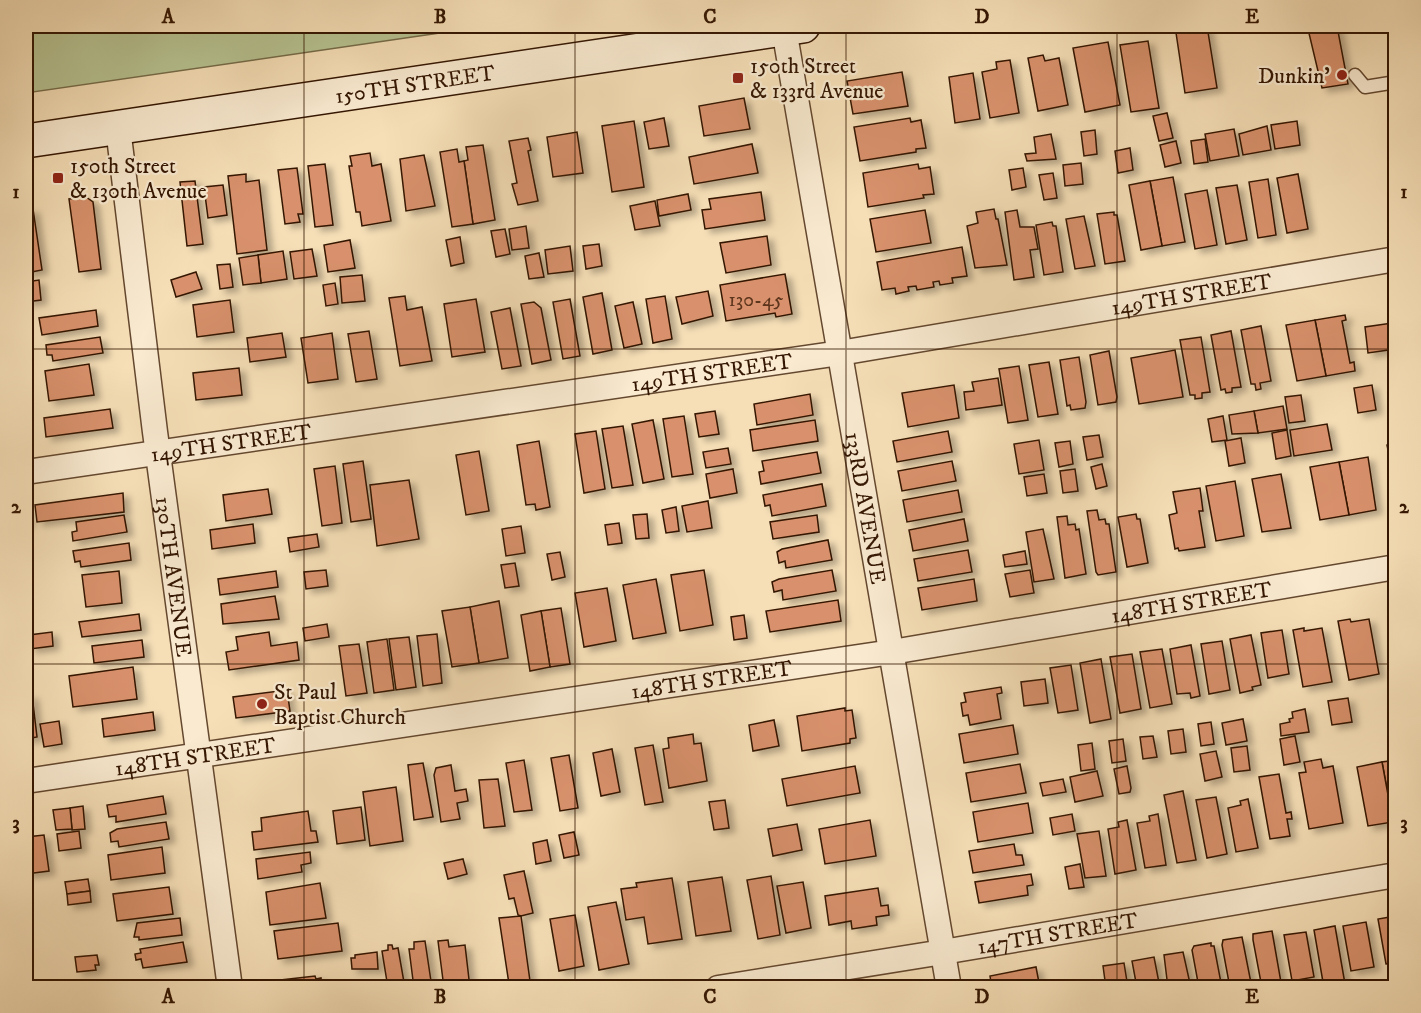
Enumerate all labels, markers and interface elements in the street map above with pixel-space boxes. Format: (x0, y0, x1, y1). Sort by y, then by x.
text: A (161, 5, 176, 30)
text: B (434, 5, 446, 30)
text: C (703, 5, 717, 30)
text: D (975, 5, 990, 30)
text: E (1245, 5, 1259, 30)
place label: 150th Street & 133rd Avenue (750, 53, 883, 105)
street label: 150TH STREET (333, 60, 497, 110)
place label: Dunkin' (1258, 63, 1330, 90)
marker: Dunkin' (1335, 68, 1349, 82)
marker: 150th Street & 133rd Avenue (731, 71, 745, 85)
place label: 150th Street & 130th Avenue (70, 153, 207, 205)
marker: 150th Street & 130th Avenue (51, 171, 65, 185)
text: 1 (12, 180, 20, 205)
text: 1 (1400, 180, 1408, 205)
street label: 149TH STREET (1109, 268, 1274, 322)
house number: 130-45 (728, 288, 784, 313)
street label: 149TH STREET (630, 348, 795, 398)
street label: 149TH STREET (149, 418, 314, 469)
street label: 133RD AVENUE (839, 430, 891, 586)
text: 2 (11, 495, 22, 520)
street label: 130TH AVENUE (149, 495, 197, 659)
text: 2 (1399, 495, 1410, 520)
street label: 148TH STREET (1109, 576, 1274, 630)
street label: 148TH STREET (629, 655, 794, 706)
place label: St Paul Baptist Church (274, 679, 406, 731)
marker: St Paul Baptist Church (255, 697, 269, 711)
street label: 148TH STREET (113, 732, 278, 783)
text: 3 (12, 811, 20, 836)
text: 3 (1400, 811, 1408, 836)
street label: 147TH STREET (976, 907, 1140, 961)
text: A (161, 985, 176, 1010)
text: B (434, 985, 446, 1010)
text: C (703, 985, 717, 1010)
text: D (975, 985, 990, 1010)
text: E (1245, 985, 1259, 1010)

